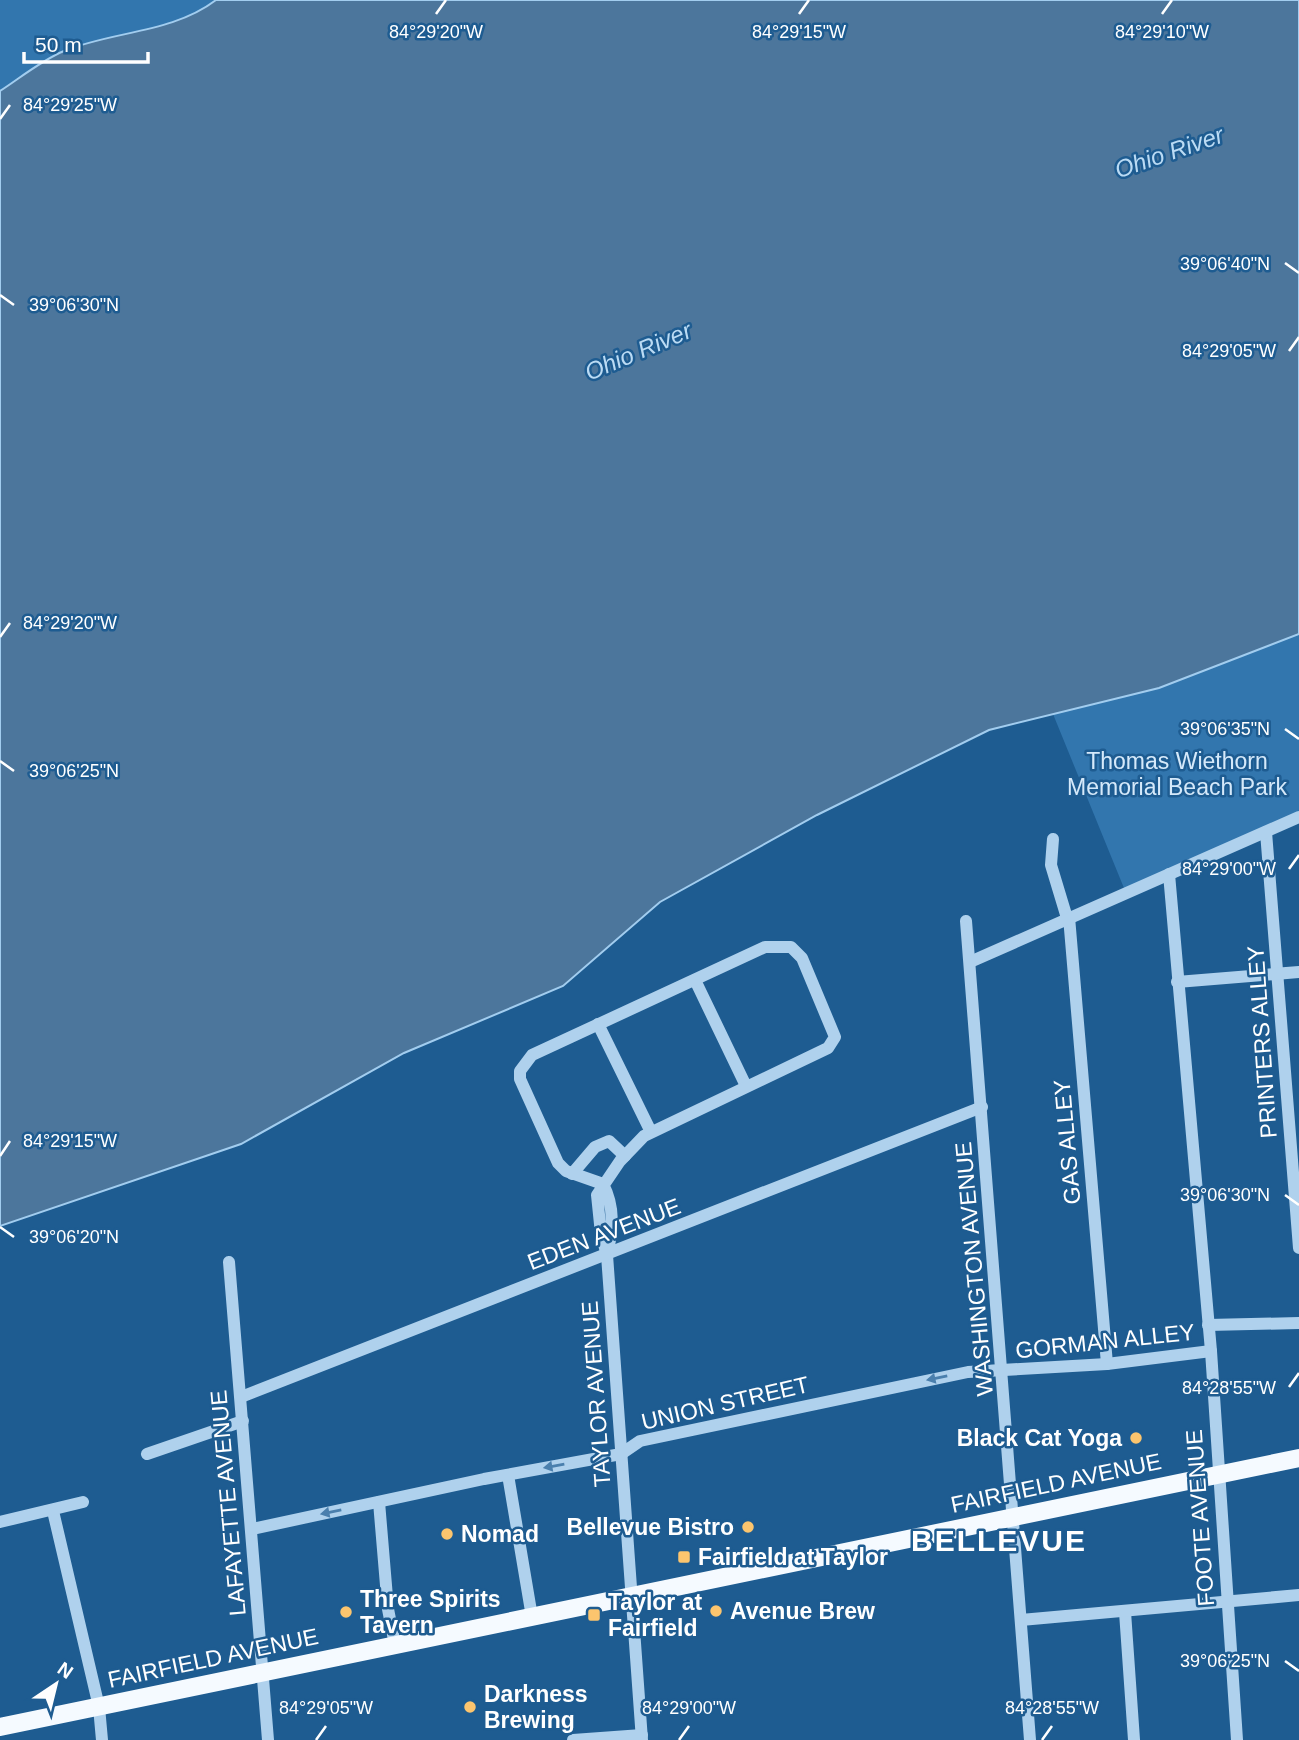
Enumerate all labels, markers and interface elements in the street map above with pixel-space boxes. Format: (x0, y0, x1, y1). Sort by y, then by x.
scale bar (24, 21, 149, 65)
text: 84°29'20"W (389, 22, 483, 42)
text: 84°29'15"W (752, 22, 846, 42)
text: 84°29'10"W (1115, 22, 1209, 42)
text: 50 m (35, 33, 82, 56)
text: 84°29'25"W (23, 95, 117, 115)
water label: Ohio River (1111, 120, 1228, 183)
text: 39°06'40"N (1180, 254, 1270, 274)
text: 39°06'30"N (29, 295, 119, 315)
water label: Ohio River (581, 316, 696, 386)
text: 84°29'05"W (1182, 341, 1276, 361)
text: 84°29'20"W (23, 613, 117, 633)
text: 39°06'35"N (1180, 719, 1270, 739)
park label: Thomas Wiethorn Memorial Beach Park (1067, 748, 1287, 800)
text: 39°06'25"N (29, 761, 119, 781)
text: 84°29'00"W (1182, 859, 1276, 879)
street label: PRINTERS ALLEY (1242, 945, 1282, 1139)
street label: GAS ALLEY (1049, 1078, 1085, 1206)
text: 84°29'15"W (23, 1131, 117, 1151)
street label: WASHINGTON AVENUE (950, 1141, 998, 1397)
text: 39°06'30"N (1180, 1185, 1270, 1205)
street label: EDEN AVENUE (524, 1193, 684, 1275)
text: 39°06'20"N (29, 1227, 119, 1247)
street label: TAYLOR AVENUE (577, 1300, 615, 1488)
street label: GORMAN ALLEY (1014, 1319, 1196, 1363)
street label: UNION STREET (639, 1371, 811, 1435)
one-way arrow (926, 1373, 948, 1384)
text: 84°28'55"W (1182, 1378, 1276, 1398)
street label: LAFAYETTE AVENUE (205, 1389, 251, 1617)
place label: Black Cat Yoga (957, 1425, 1122, 1451)
street label: FOOTE AVENUE (1181, 1429, 1219, 1607)
marker: Black Cat Yoga (1128, 1430, 1144, 1446)
street label: FAIRFIELD AVENUE (948, 1448, 1164, 1518)
one-way arrow (543, 1461, 565, 1472)
one-way arrow (320, 1507, 342, 1518)
place label: Bellevue Bistro (567, 1514, 734, 1540)
marker: Bellevue Bistro (740, 1519, 756, 1535)
place label: Nomad (461, 1521, 539, 1547)
district label: BELLEVUE (911, 1524, 1087, 1557)
marker: Nomad (439, 1526, 455, 1542)
place label: Fairfield at Taylor (698, 1544, 888, 1570)
marker: Fairfield at Taylor (676, 1549, 692, 1565)
place label: Three Spirits Tavern (360, 1586, 501, 1638)
place label: Taylor at Fairfield (608, 1589, 702, 1641)
place label: Avenue Brew (730, 1598, 875, 1624)
marker: Avenue Brew (708, 1603, 724, 1619)
marker: Three Spirits Tavern (338, 1604, 354, 1620)
marker: Taylor at Fairfield (586, 1607, 602, 1623)
street label: FAIRFIELD AVENUE (105, 1623, 321, 1693)
north arrow (21, 1649, 91, 1719)
text: 39°06'25"N (1180, 1651, 1270, 1671)
text: N (54, 1658, 77, 1683)
place label: Darkness Brewing (484, 1681, 588, 1733)
text: 84°29'05"W (279, 1698, 373, 1718)
text: 84°29'00"W (642, 1698, 736, 1718)
text: 84°28'55"W (1005, 1698, 1099, 1718)
marker: Darkness Brewing (462, 1699, 478, 1715)

